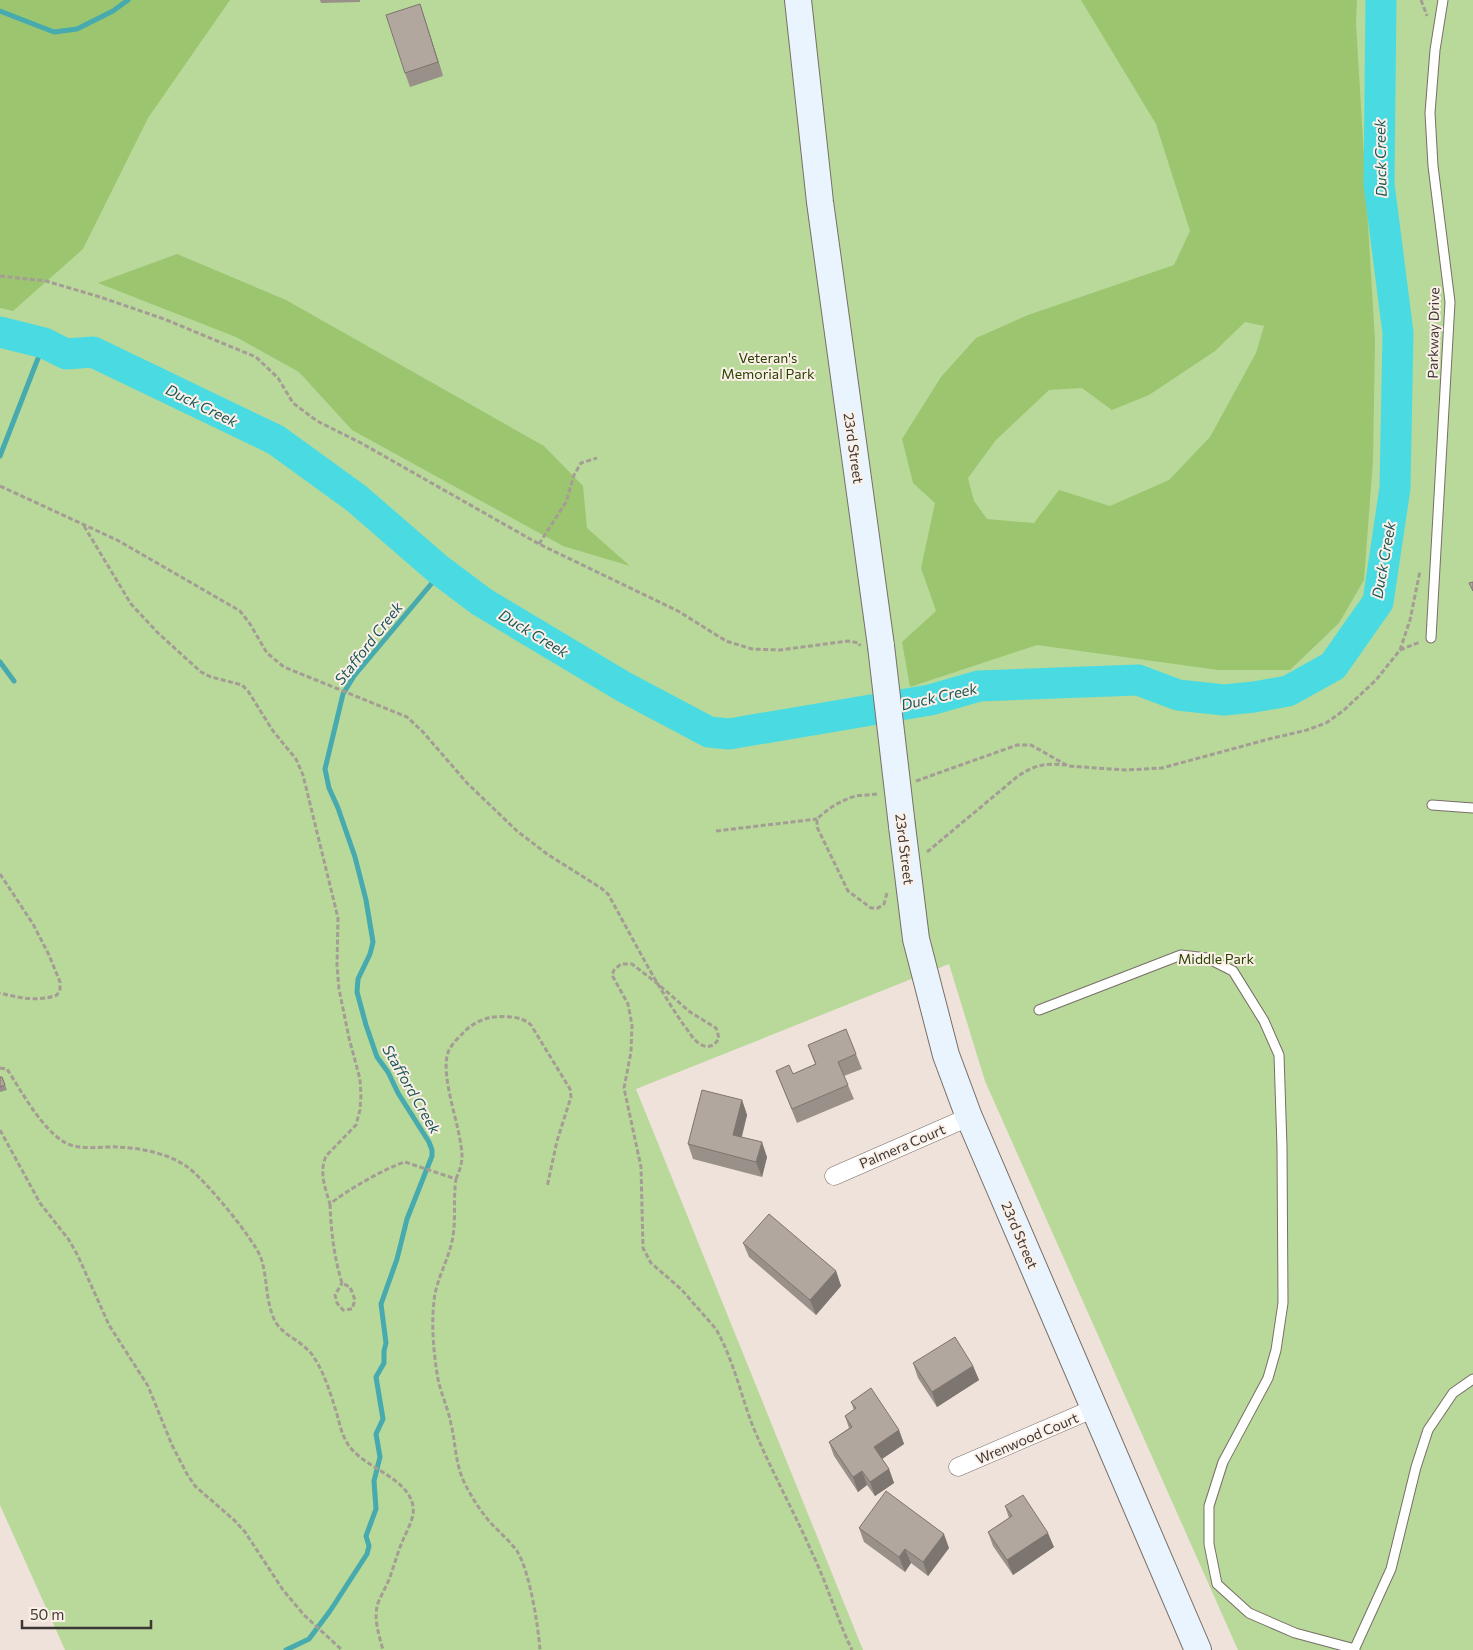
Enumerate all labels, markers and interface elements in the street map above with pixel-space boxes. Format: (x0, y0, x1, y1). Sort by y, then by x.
water label: Duck Creek (1370, 118, 1390, 197)
street label: Parkway Drive (1424, 287, 1442, 379)
park label: Veteran's Memorial Park (721, 349, 815, 382)
water label: Duck Creek (163, 380, 242, 431)
street label: 23rd Street (841, 411, 867, 485)
water label: Duck Creek (1367, 519, 1399, 600)
water label: Stafford Creek (330, 597, 406, 688)
water label: Duck Creek (496, 605, 573, 661)
water label: Duck Creek (899, 678, 980, 714)
street label: 23rd Street (892, 813, 918, 886)
park label: Middle Park (1178, 950, 1254, 967)
water label: Stafford Creek (379, 1041, 445, 1138)
street label: Palmera Court (856, 1120, 948, 1172)
street label: 23rd Street (998, 1199, 1042, 1271)
street label: Wrenwood Court (973, 1409, 1081, 1467)
scale bar (22, 1598, 151, 1630)
text: 50 m (30, 1605, 64, 1623)

